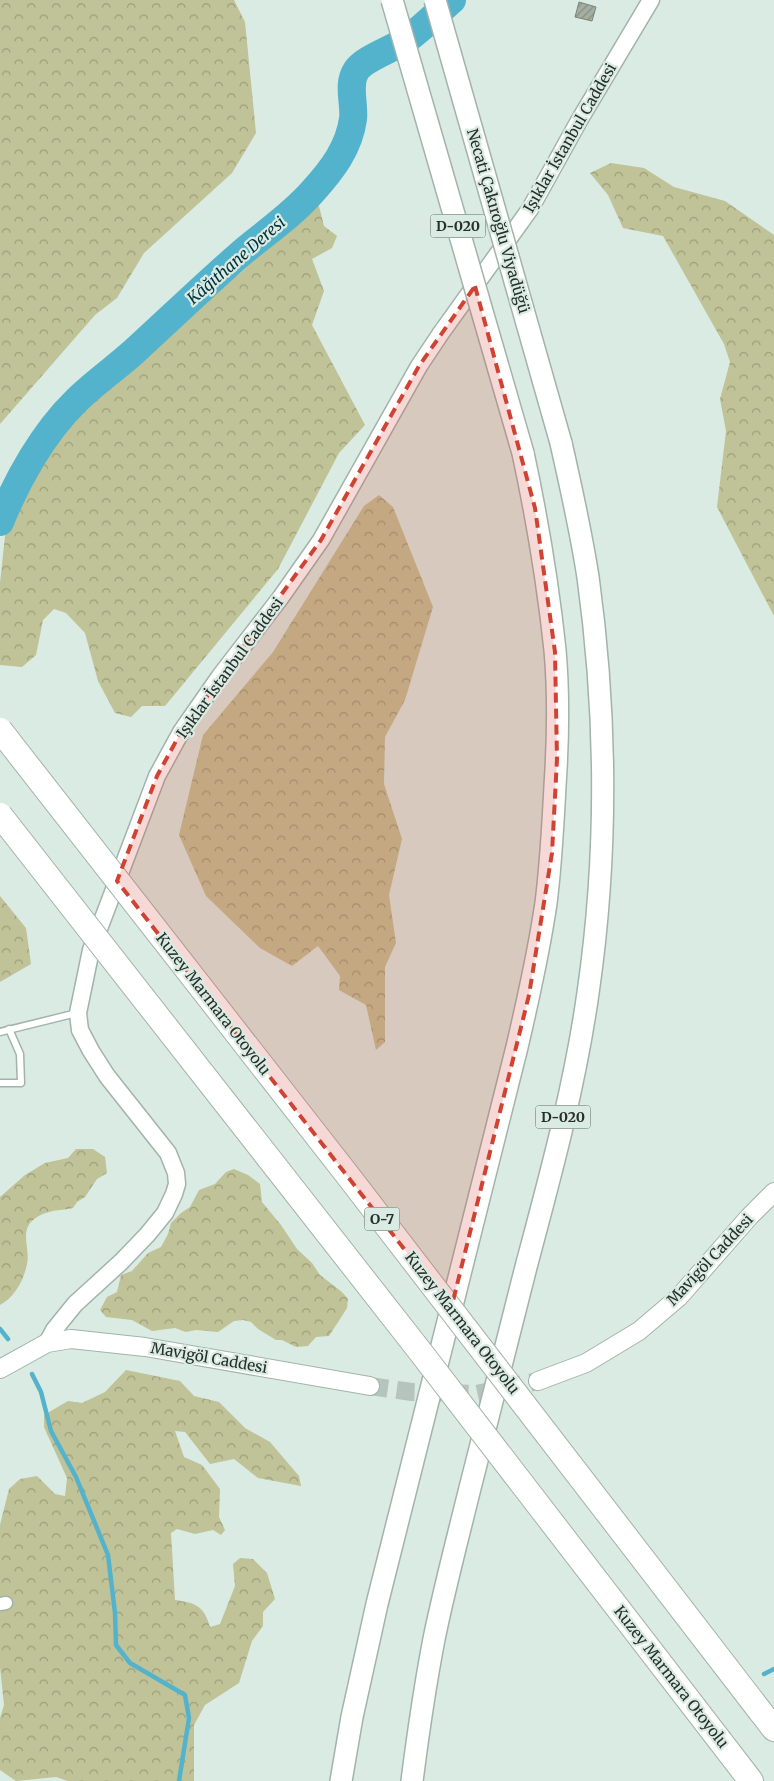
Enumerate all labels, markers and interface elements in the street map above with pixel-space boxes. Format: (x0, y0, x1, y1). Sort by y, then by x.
street label: Işıklar İstanbul Caddesi (519, 60, 620, 216)
street label: Necati Çakıroğlu Viyadüğü (463, 126, 534, 315)
water label: Kâğıthane Deresi (182, 212, 289, 309)
road number: D-020 (430, 215, 486, 238)
street label: Işıklar İstanbul Caddesi (172, 594, 287, 742)
street label: Kuzey Marmara Otoyolu (152, 929, 275, 1079)
road number: D-020 (536, 1106, 590, 1128)
road number: O-7 (364, 1208, 400, 1230)
street label: Mavigöl Caddesi (662, 1210, 757, 1309)
street label: Kuzey Marmara Otoyolu (401, 1248, 524, 1398)
street label: Mavigöl Caddesi (149, 1338, 269, 1377)
street label: Kuzey Marmara Otoyolu (610, 1602, 733, 1752)

